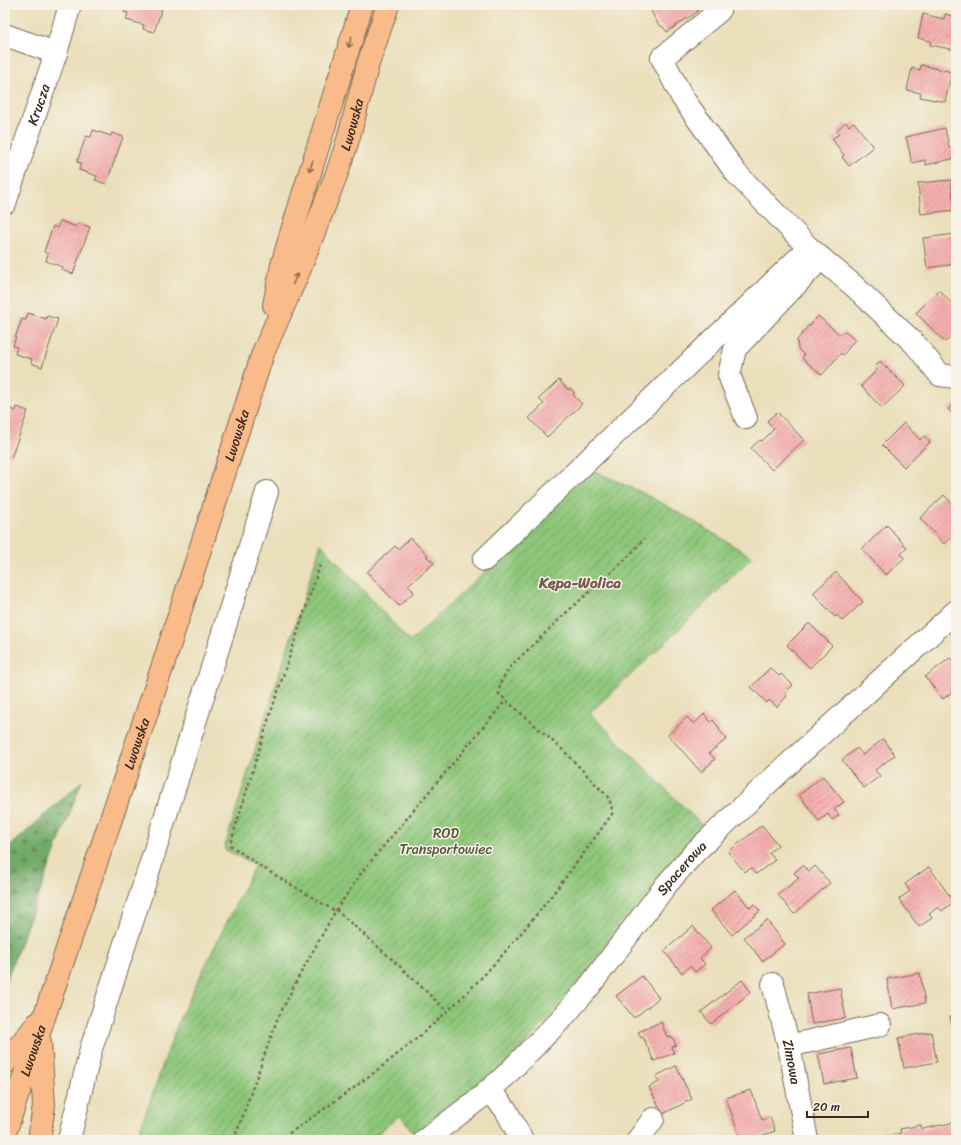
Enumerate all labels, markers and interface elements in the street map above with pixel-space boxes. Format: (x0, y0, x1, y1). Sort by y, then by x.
one-way arrow (346, 36, 353, 49)
street label: Krucza (20, 79, 57, 129)
street label: Lwowska (333, 95, 371, 154)
one-way arrow (307, 160, 314, 173)
one-way arrow (292, 273, 300, 285)
street label: Lwowska (217, 405, 257, 465)
district label: Kępa-Wolica (538, 570, 621, 596)
street label: Lwowska (116, 713, 157, 773)
park label: ROD Transportowiec (399, 821, 493, 862)
street label: Spacerowa (650, 834, 713, 901)
street label: Lwowska (12, 1020, 53, 1080)
street label: Zimowa (775, 1036, 809, 1087)
scale bar (807, 1093, 868, 1119)
text: 20 m (813, 1096, 840, 1118)

